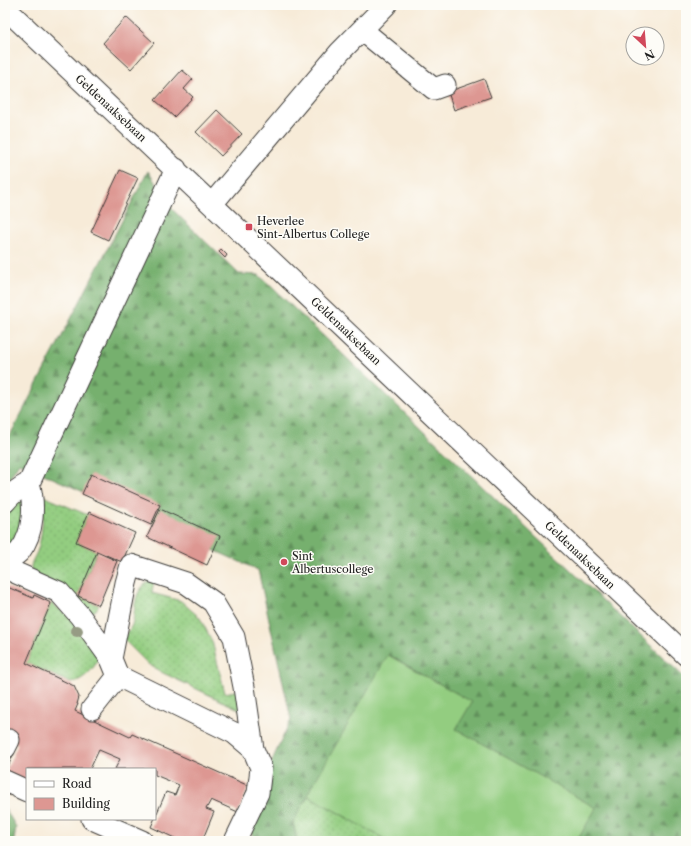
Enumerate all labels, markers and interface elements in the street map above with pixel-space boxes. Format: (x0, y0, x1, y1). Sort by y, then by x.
north arrow (625, 26, 665, 66)
text: N (642, 47, 657, 64)
street label: Geldenaaksebaan (73, 71, 150, 145)
place label: Heverlee Sint-Albertus College (257, 214, 370, 241)
marker: Heverlee Sint-Albertus College (244, 222, 254, 232)
street label: Geldenaaksebaan (308, 294, 384, 368)
street label: Geldenaaksebaan (542, 518, 618, 592)
place label: Sint Albertuscollege (291, 549, 373, 576)
marker: Sint Albertuscollege (279, 557, 289, 567)
legend (26, 768, 156, 820)
text: Road (62, 776, 92, 791)
text: Building (62, 796, 110, 811)

